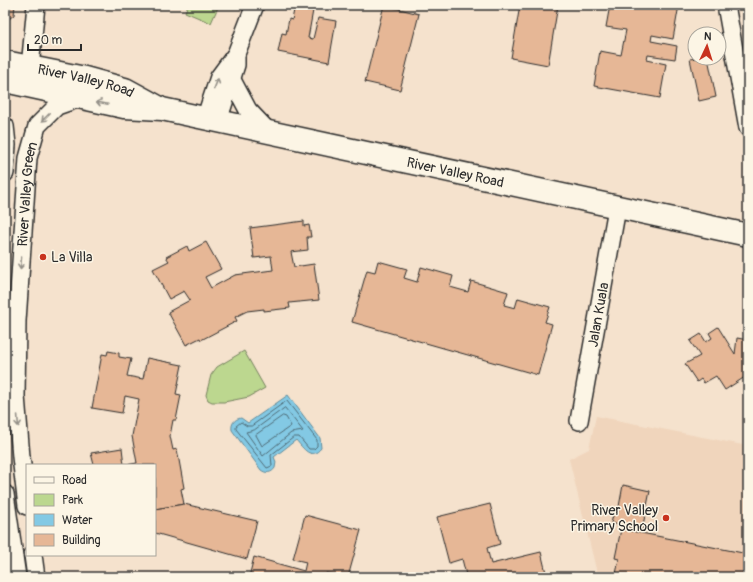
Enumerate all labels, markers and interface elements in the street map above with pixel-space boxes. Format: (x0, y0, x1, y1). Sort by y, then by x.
scale bar (28, 26, 81, 52)
north arrow (687, 26, 727, 66)
text: N (703, 30, 712, 43)
text: 20 m (34, 33, 63, 48)
street label: River Valley Road (36, 60, 137, 101)
one-way arrow (212, 79, 220, 91)
one-way arrow (96, 98, 109, 106)
one-way arrow (41, 112, 51, 121)
street label: River Valley Green (14, 140, 41, 247)
street label: River Valley Road (405, 153, 506, 191)
place label: La Villa (51, 249, 93, 266)
marker: La Villa (38, 252, 48, 262)
one-way arrow (18, 256, 25, 269)
street label: Jalan Kuala (584, 281, 612, 348)
one-way arrow (14, 414, 21, 427)
legend (26, 464, 156, 556)
text: Road (62, 473, 87, 488)
text: Park (62, 493, 83, 508)
place label: River Valley Primary School (570, 502, 658, 535)
text: Water (62, 513, 93, 528)
marker: River Valley Primary School (661, 513, 671, 523)
text: Building (62, 533, 101, 548)

